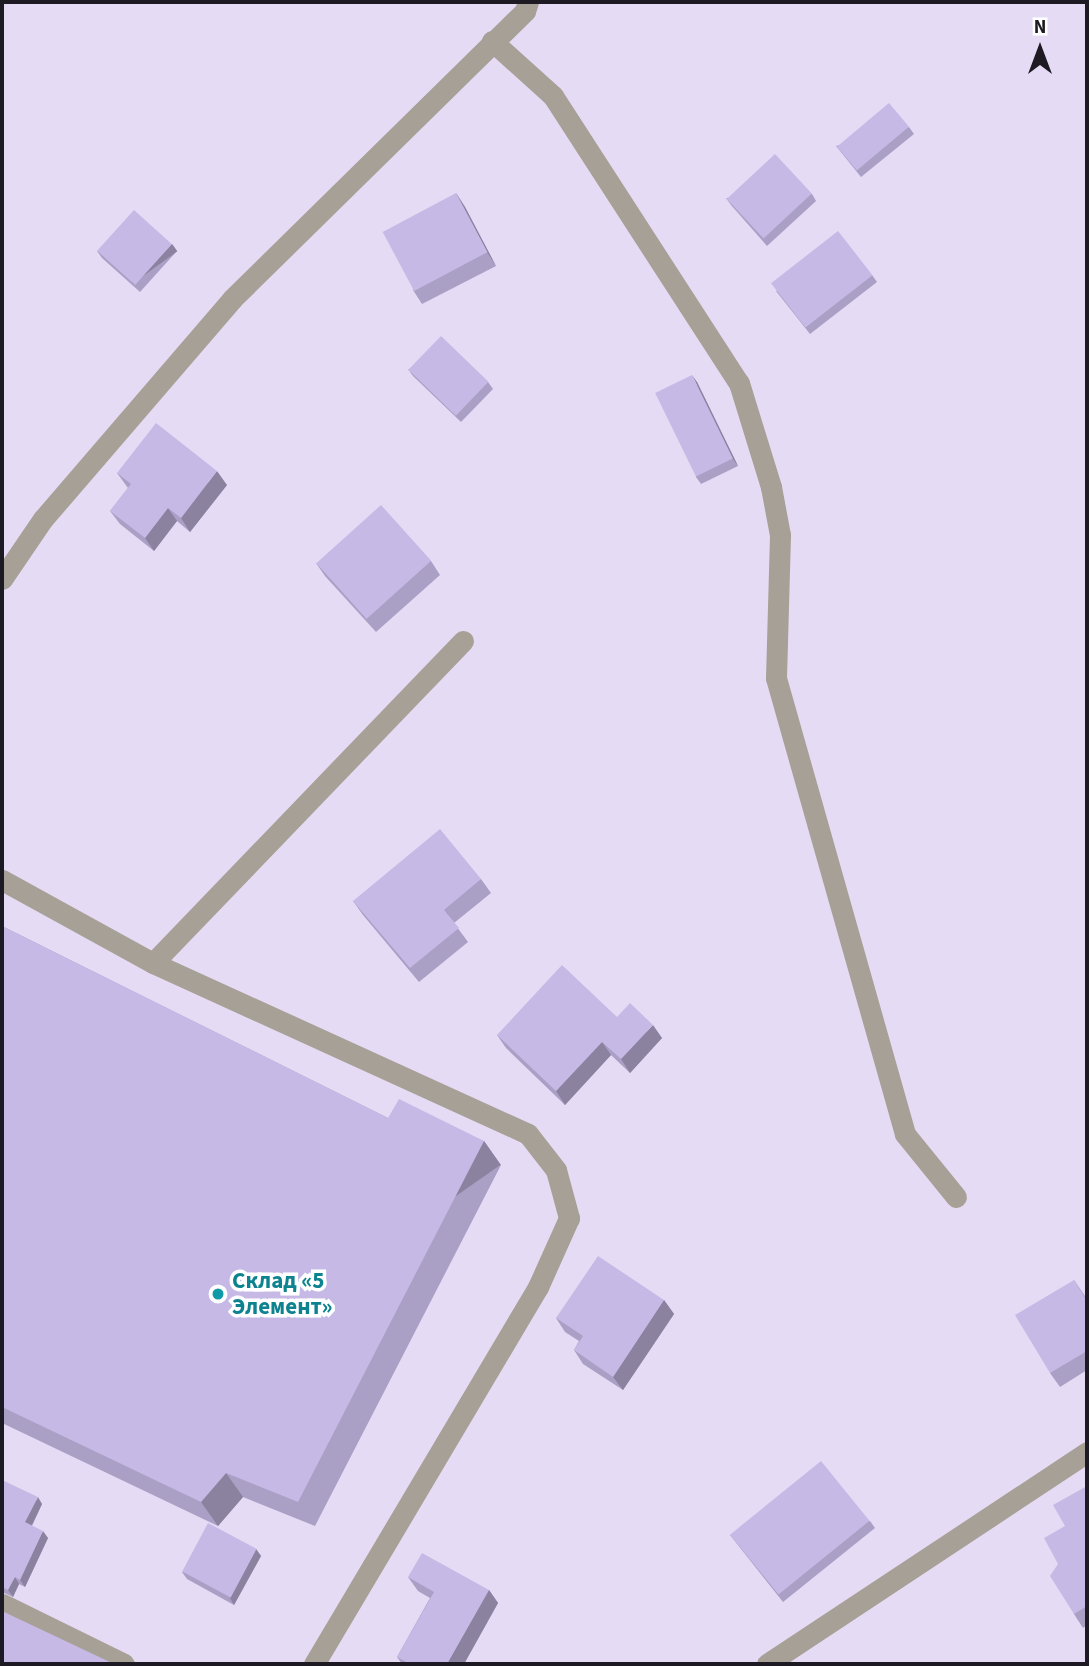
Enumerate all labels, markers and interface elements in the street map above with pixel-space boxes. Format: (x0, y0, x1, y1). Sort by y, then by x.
north arrow (1005, 14, 1075, 84)
text: N (1034, 14, 1046, 41)
place label: Склад «5 Элемент» (232, 1267, 333, 1321)
marker: Склад «5 Элемент» (210, 1286, 226, 1302)

